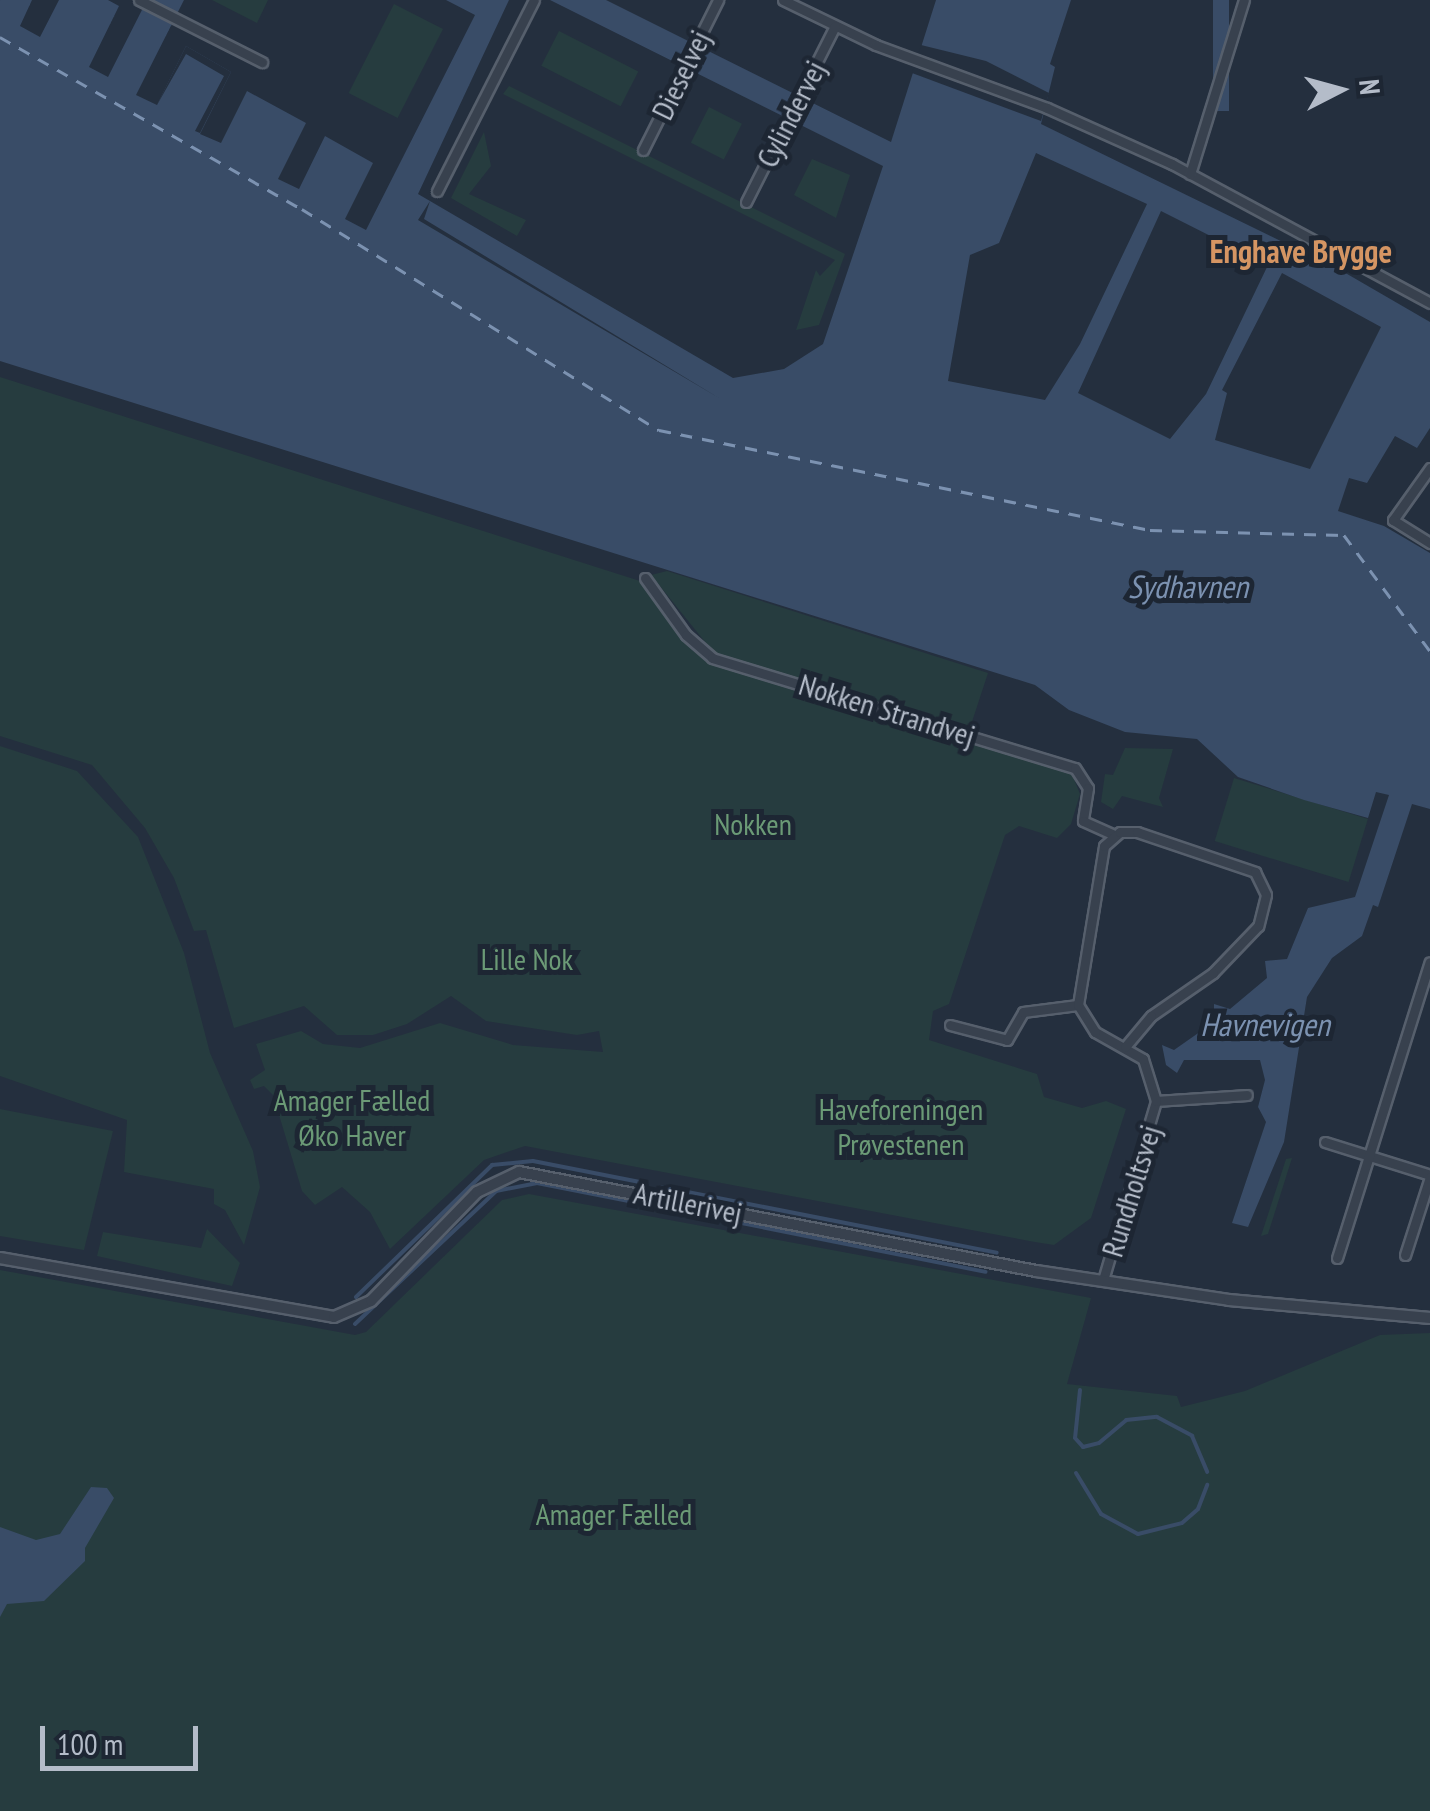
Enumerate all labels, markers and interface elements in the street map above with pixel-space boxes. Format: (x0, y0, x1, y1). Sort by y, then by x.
street label: Dieselvej (644, 25, 718, 125)
north arrow (1290, 40, 1390, 140)
street label: Cylindervej (749, 55, 833, 173)
text: N (1351, 77, 1390, 96)
district label: Enghave Brygge (1210, 232, 1392, 270)
water label: Sydhavnen (1128, 567, 1248, 605)
street label: Nokken Strandvej (795, 666, 979, 754)
park label: Nokken (714, 806, 792, 842)
park label: Lille Nok (481, 941, 573, 977)
water label: Havnevigen (1200, 1005, 1330, 1043)
park label: Amager Fælled Øko Haver (274, 1082, 430, 1152)
park label: Haveforeningen Prøvestenen (819, 1091, 983, 1162)
street label: Rundholtsvej (1094, 1121, 1168, 1261)
street label: Artillerivej (631, 1175, 745, 1231)
park label: Amager Fælled (536, 1496, 692, 1532)
scale bar (45, 1706, 202, 1768)
text: 100 m (57, 1724, 123, 1763)

